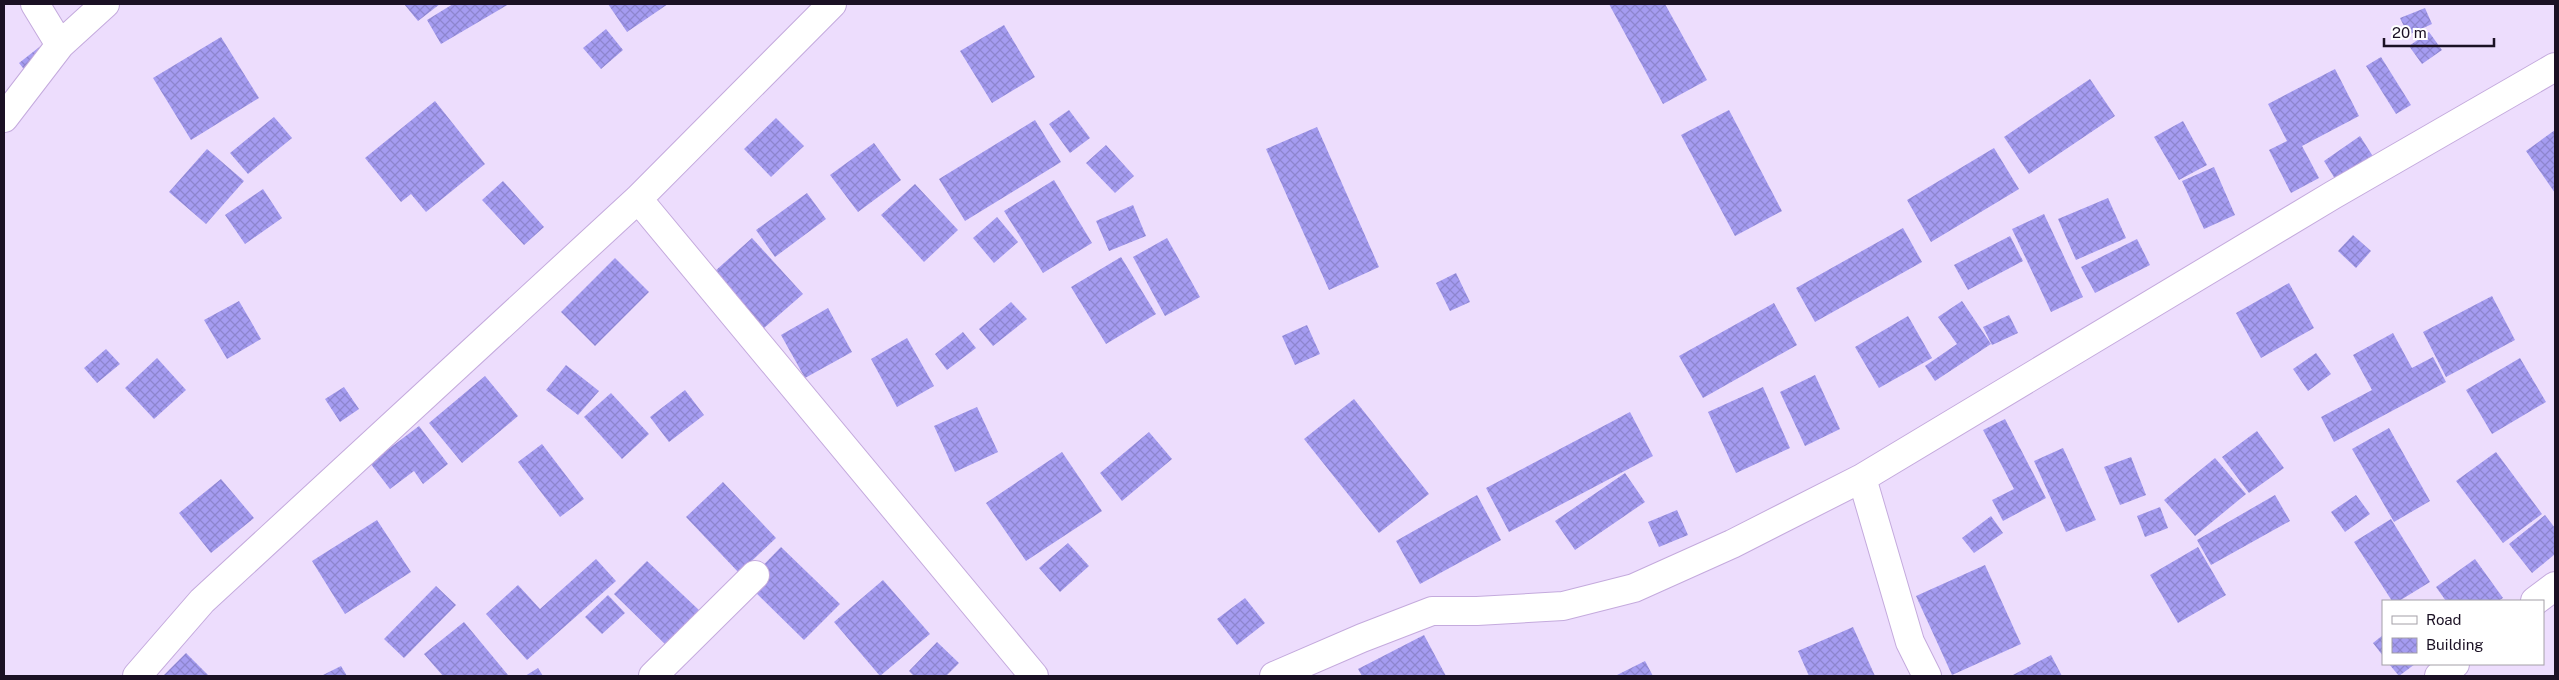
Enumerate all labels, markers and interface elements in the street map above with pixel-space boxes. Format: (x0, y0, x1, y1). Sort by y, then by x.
scale bar (2384, 15, 2494, 47)
text: 20 m (2392, 24, 2427, 41)
legend (2382, 600, 2544, 665)
text: Road (2426, 611, 2462, 628)
text: Building (2426, 636, 2484, 653)

